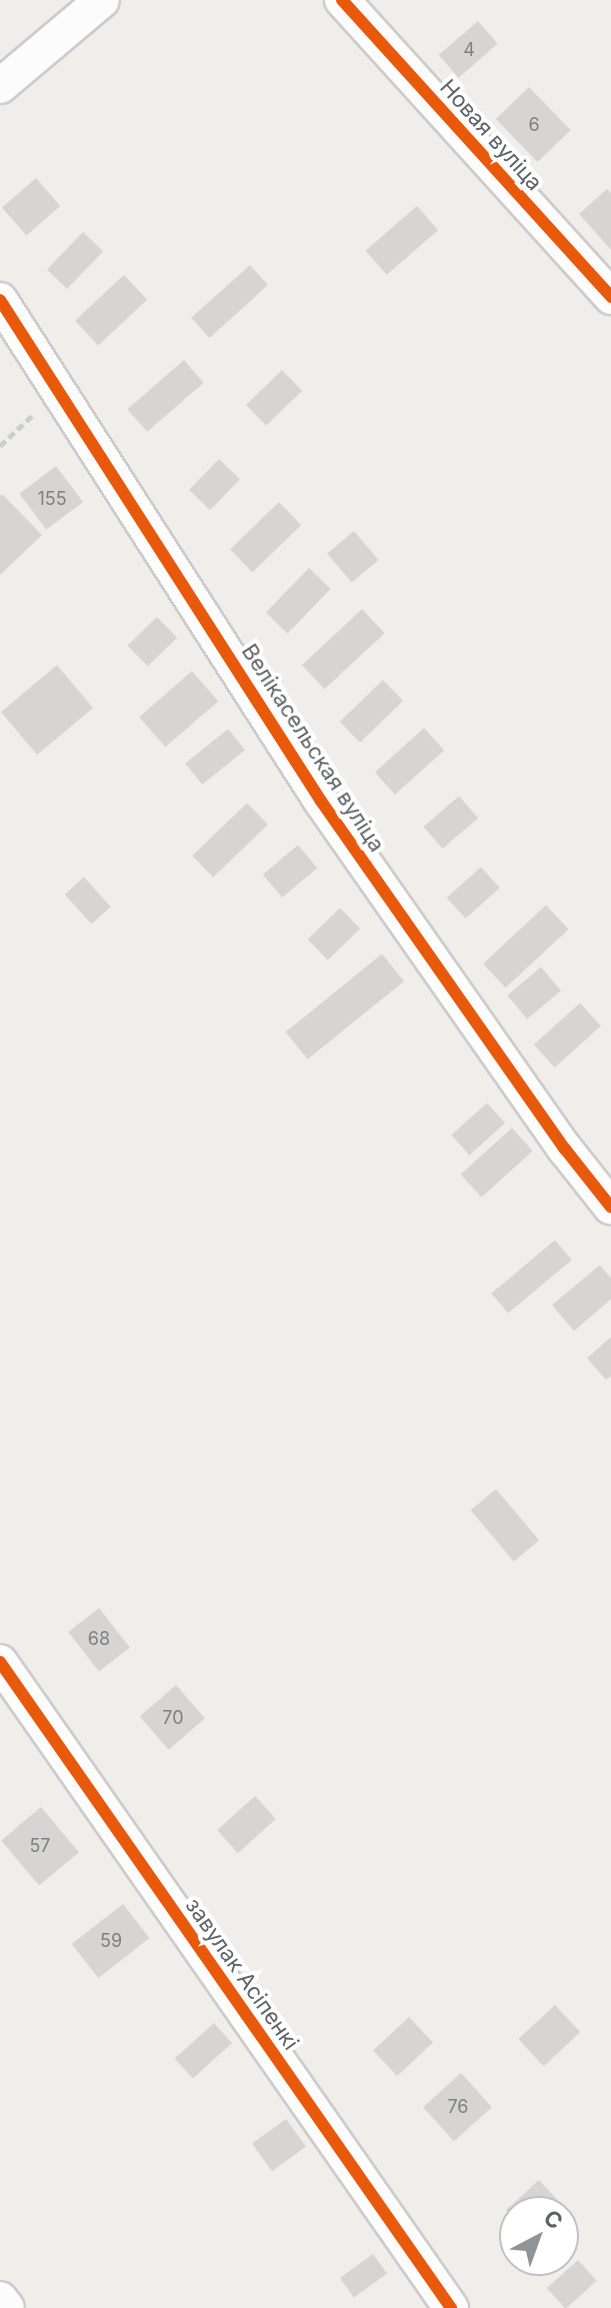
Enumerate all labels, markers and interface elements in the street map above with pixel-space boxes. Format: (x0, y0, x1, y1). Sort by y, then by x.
house number: 4 (463, 39, 475, 61)
street label: Новая вуліца (434, 74, 548, 196)
house number: 6 (528, 114, 540, 136)
house number: 155 (37, 488, 67, 510)
street label: Велікасельская вуліца (236, 639, 390, 857)
house number: 68 (88, 1628, 110, 1650)
house number: 70 (162, 1707, 184, 1729)
house number: 57 (29, 1835, 51, 1857)
street label: завулак Асіпенкі (180, 1893, 304, 2055)
house number: 59 (100, 1930, 122, 1952)
house number: 76 (447, 2096, 469, 2118)
north arrow (499, 2196, 579, 2276)
text: С (539, 2204, 568, 2235)

